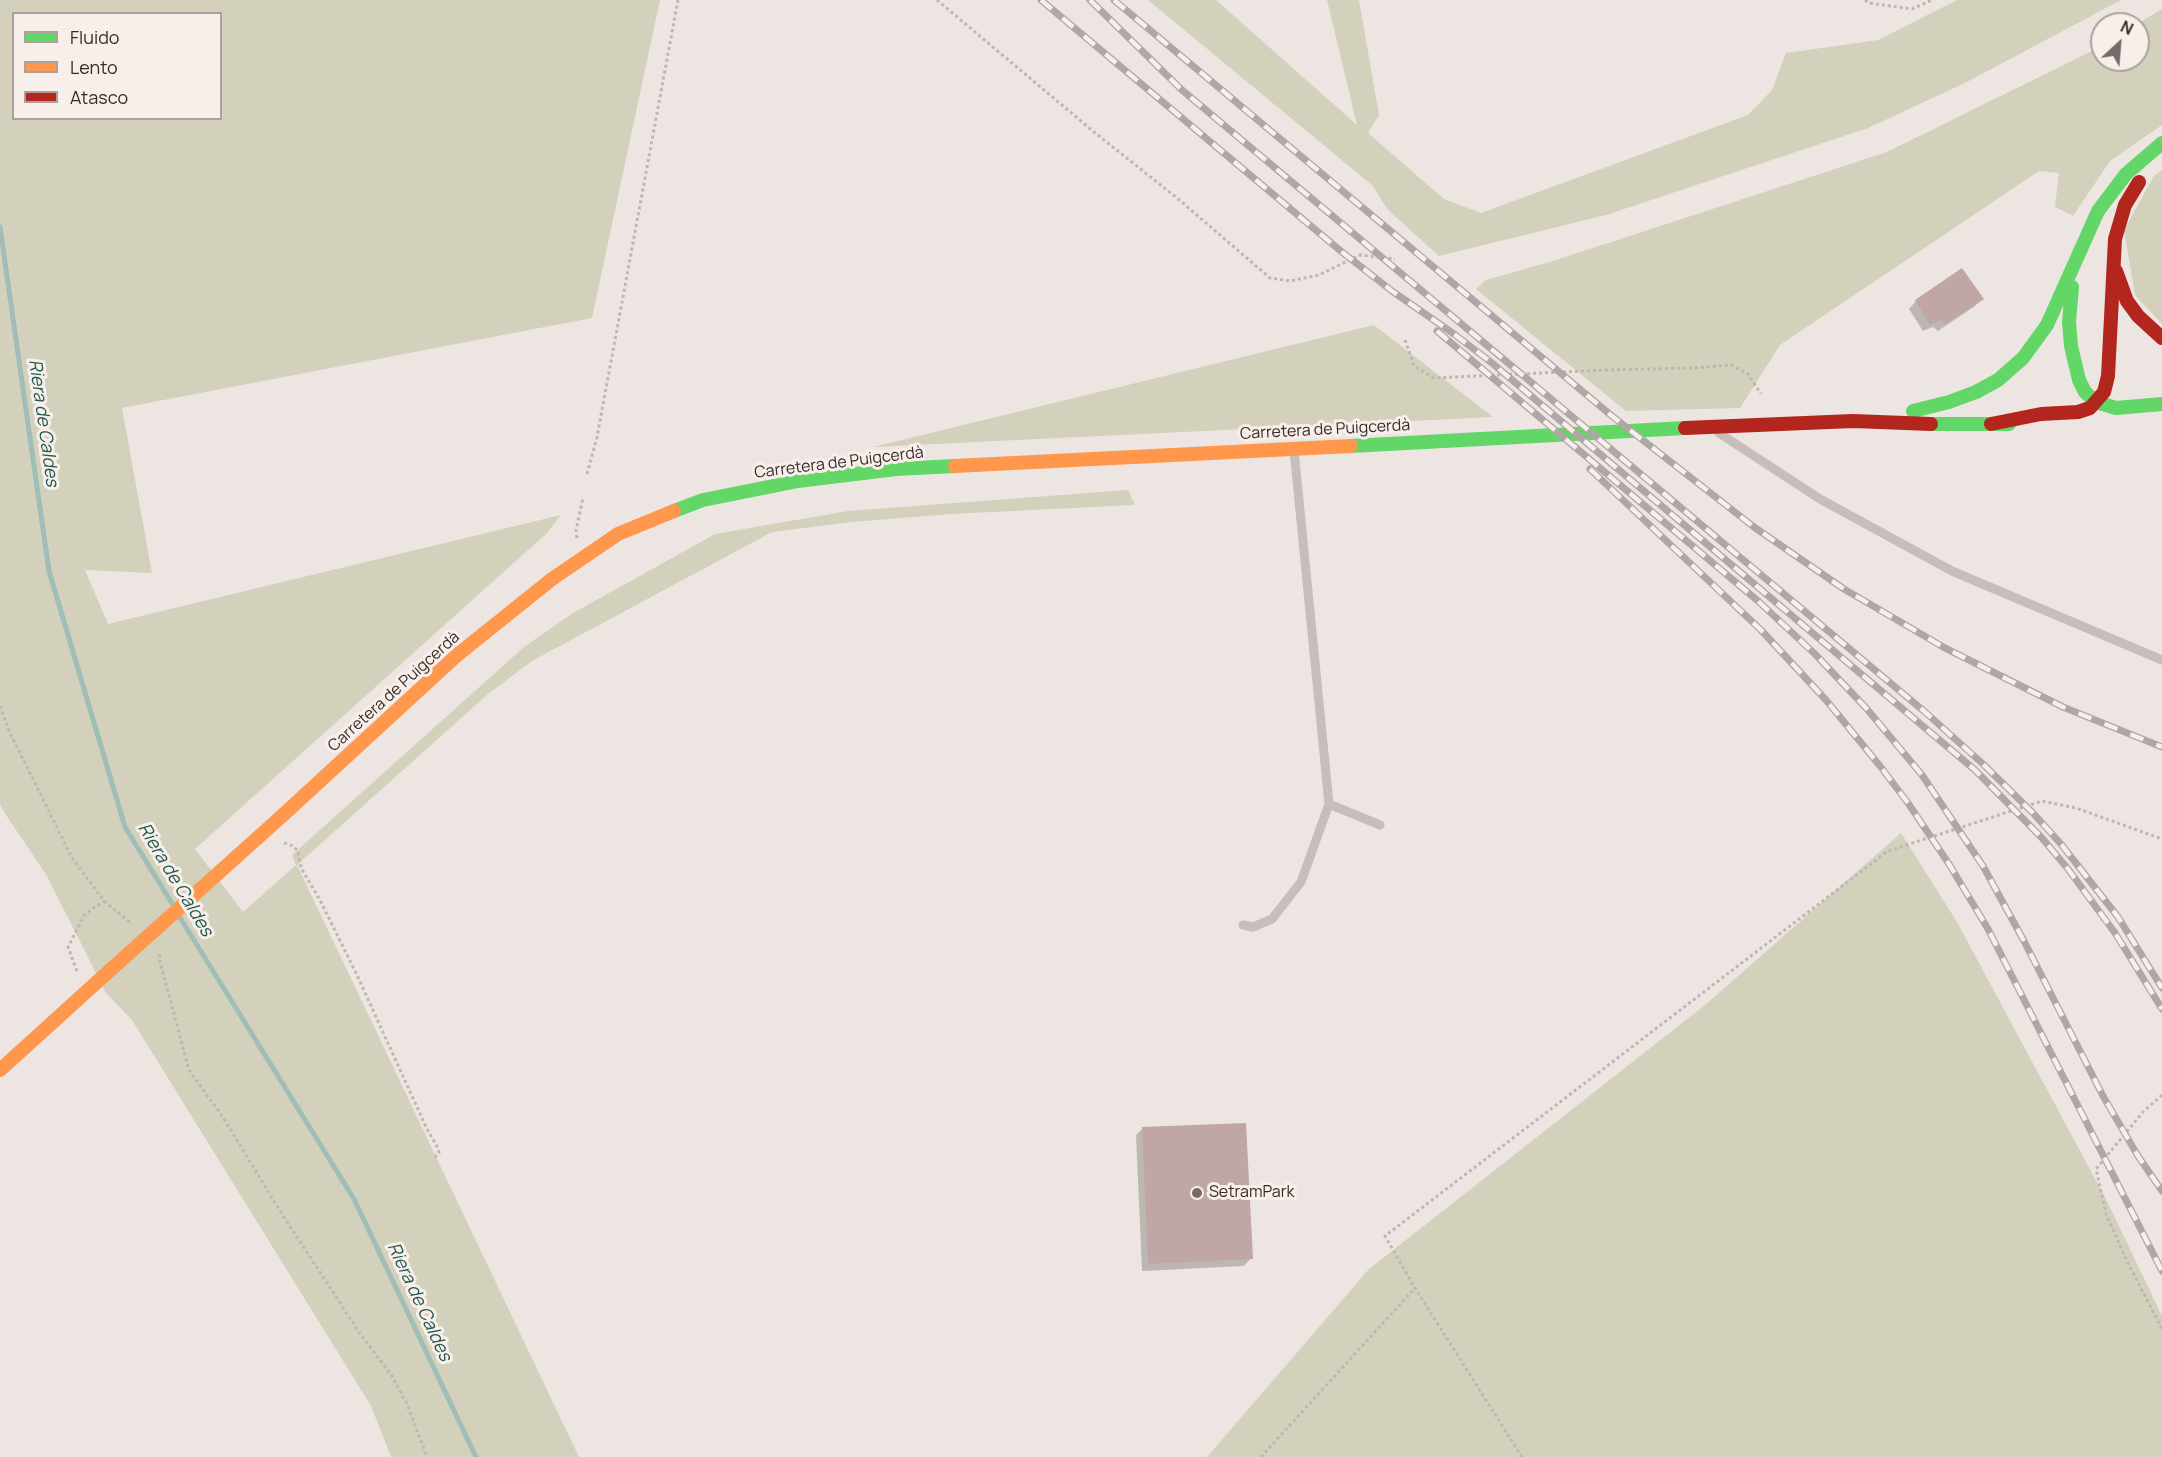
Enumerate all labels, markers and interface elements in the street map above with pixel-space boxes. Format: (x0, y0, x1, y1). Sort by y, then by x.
legend (12, 12, 222, 120)
north arrow (2090, 12, 2150, 72)
text: N (2117, 15, 2137, 40)
text: Fluido (70, 25, 119, 49)
text: Lento (70, 55, 118, 79)
text: Atasco (70, 85, 128, 109)
water label: Riera de Caldes (23, 358, 63, 488)
street label: Carretera de Puigcerdà (1239, 416, 1411, 444)
street label: Carretera de Puigcerdà (753, 443, 925, 483)
street label: Carretera de Puigcerdà (324, 628, 464, 756)
water label: Riera de Caldes (133, 819, 217, 941)
place label: SetramPark (1209, 1183, 1294, 1203)
marker: SetramPark (1190, 1186, 1204, 1200)
water label: Riera de Caldes (382, 1239, 456, 1365)

